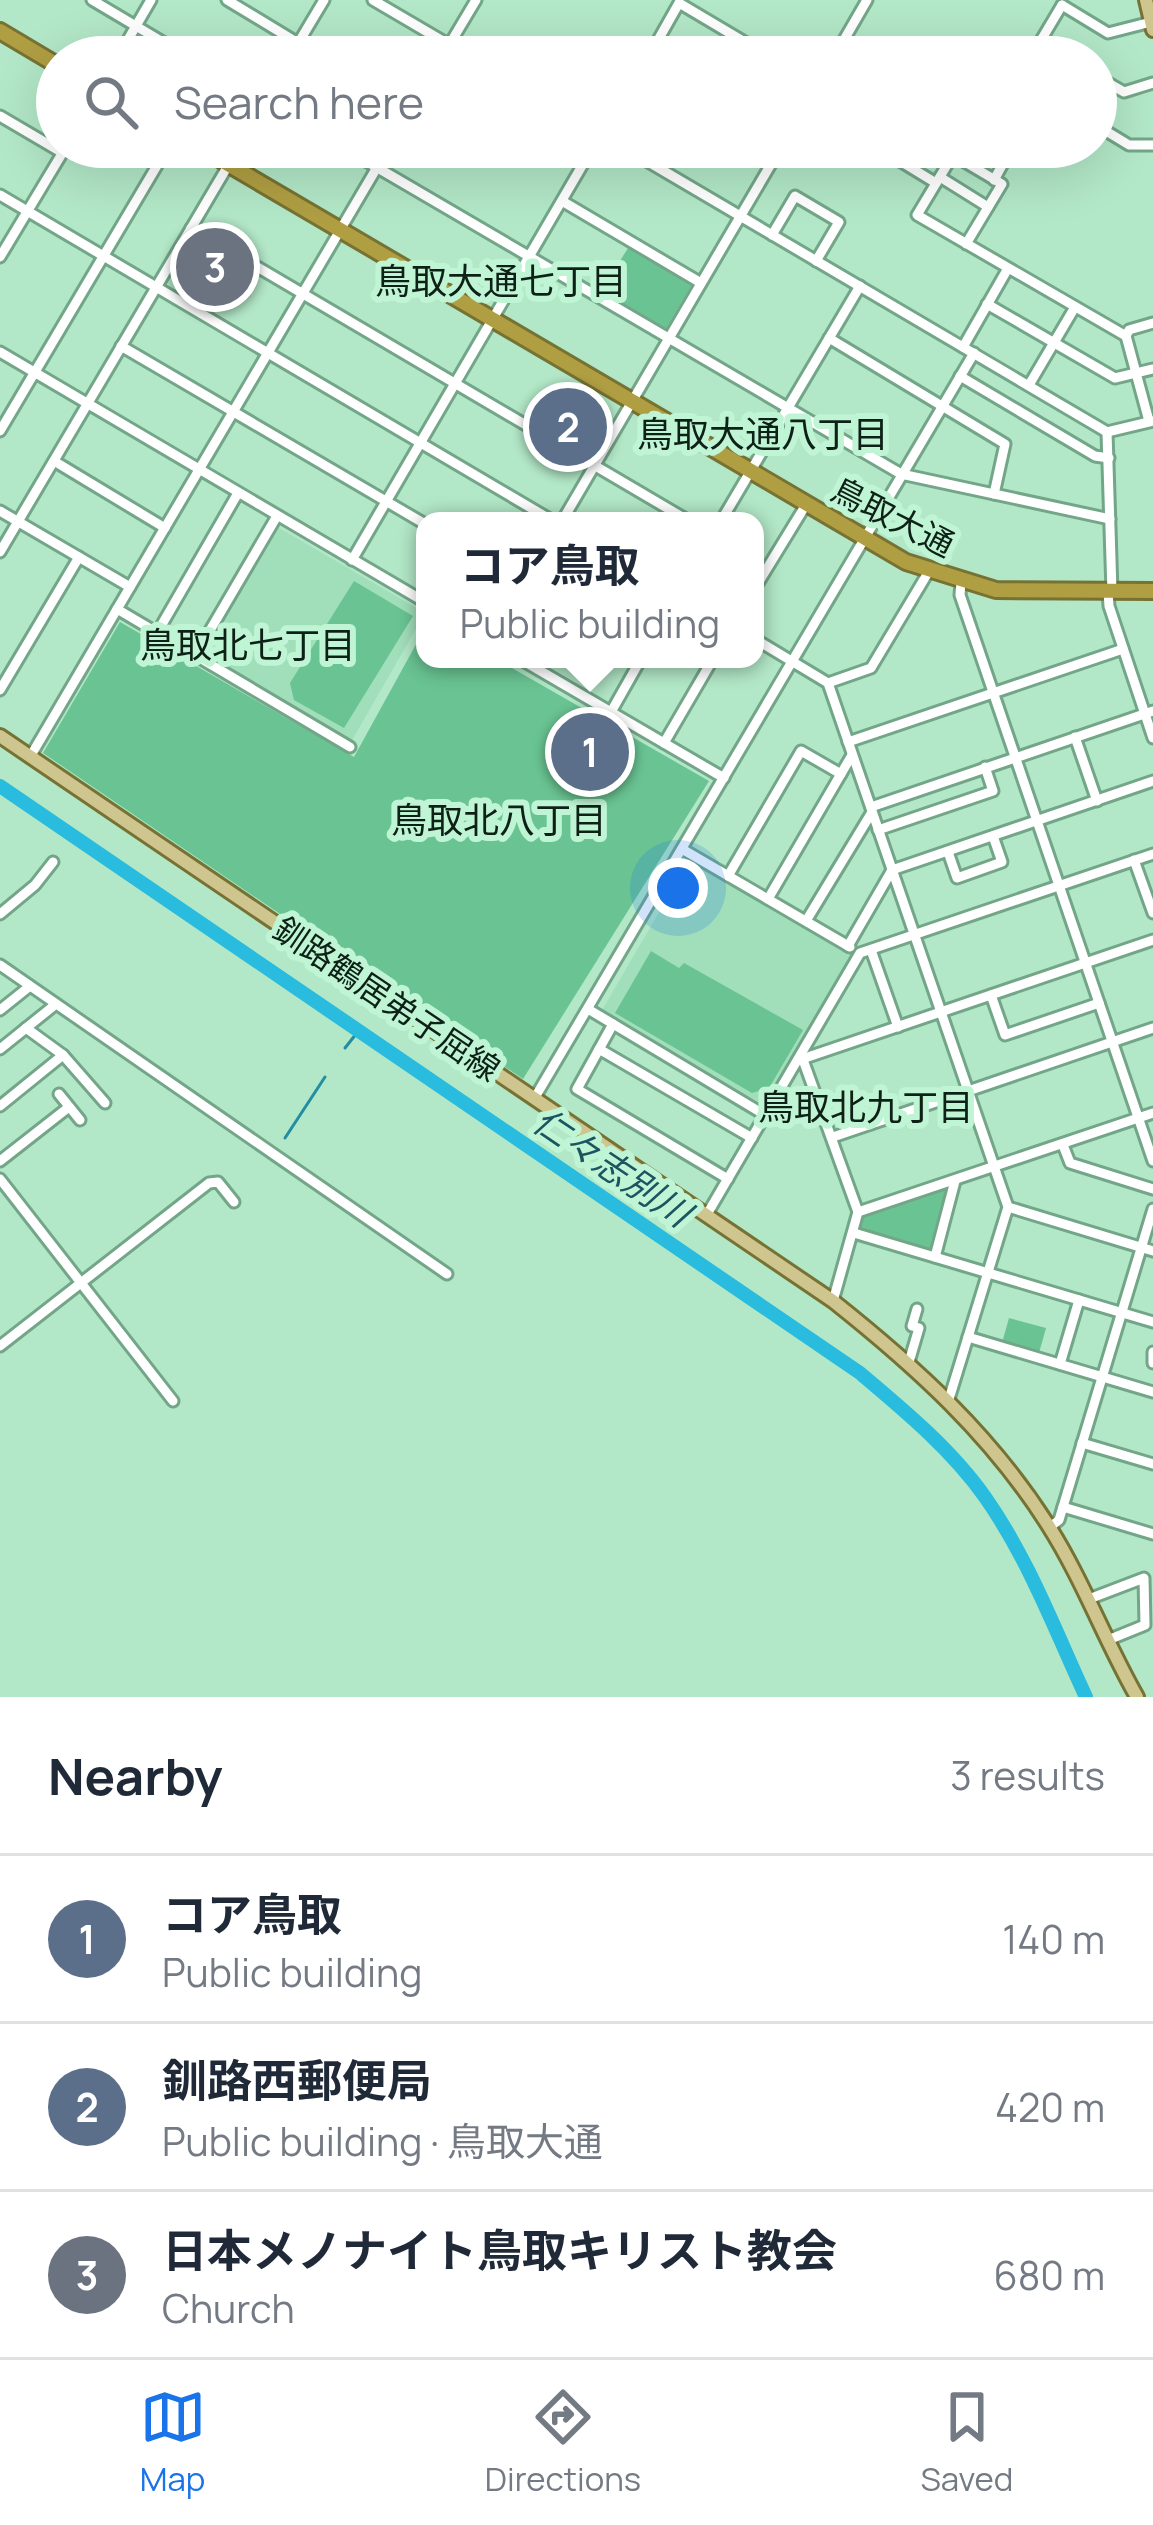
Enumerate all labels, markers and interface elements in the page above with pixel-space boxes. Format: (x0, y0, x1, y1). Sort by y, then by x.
search box (36, 36, 1117, 168)
icon: search (78, 69, 144, 135)
text: Search here (174, 71, 424, 133)
pin: 3 (176, 222, 254, 312)
district label: 鳥取大通七丁目 (375, 256, 627, 305)
pin: 2 (529, 382, 607, 472)
district label: 鳥取大通八丁目 (637, 409, 889, 458)
street label: 鳥取大通 (824, 467, 962, 567)
popup (416, 512, 764, 668)
text: コア鳥取 (460, 534, 640, 596)
text: Public building (460, 596, 720, 650)
district label: 鳥取北七丁目 (140, 620, 356, 669)
pin: 1 (551, 707, 629, 797)
district label: 鳥取北八丁目 (391, 795, 607, 844)
your location (648, 858, 708, 918)
street label: 釧路鶴居弟子屈線 (265, 906, 509, 1091)
district label: 鳥取北九丁目 (758, 1082, 974, 1131)
water label: 仁々志別川 (524, 1096, 704, 1239)
text: Nearby (48, 1741, 223, 1810)
text: 3 results (950, 1748, 1105, 1802)
text: コア鳥取 (162, 1883, 342, 1945)
text: 1 (78, 1912, 96, 1966)
text: 140 m (1002, 1912, 1105, 1966)
text: Public building (162, 1945, 422, 1999)
text: 釧路西郵便局 (162, 2049, 432, 2111)
text: 2 (75, 2080, 99, 2134)
text: 420 m (995, 2080, 1105, 2134)
text: Public building · 鳥取大通 (162, 2114, 603, 2168)
text: 日本メノナイト鳥取キリスト教会 (162, 2219, 837, 2281)
text: 3 (76, 2248, 98, 2302)
text: 680 m (993, 2248, 1105, 2302)
text: Church (162, 2281, 295, 2335)
tab: Map (140, 2384, 206, 2501)
tab: Directions (485, 2384, 641, 2501)
tab: Saved (920, 2384, 1013, 2501)

